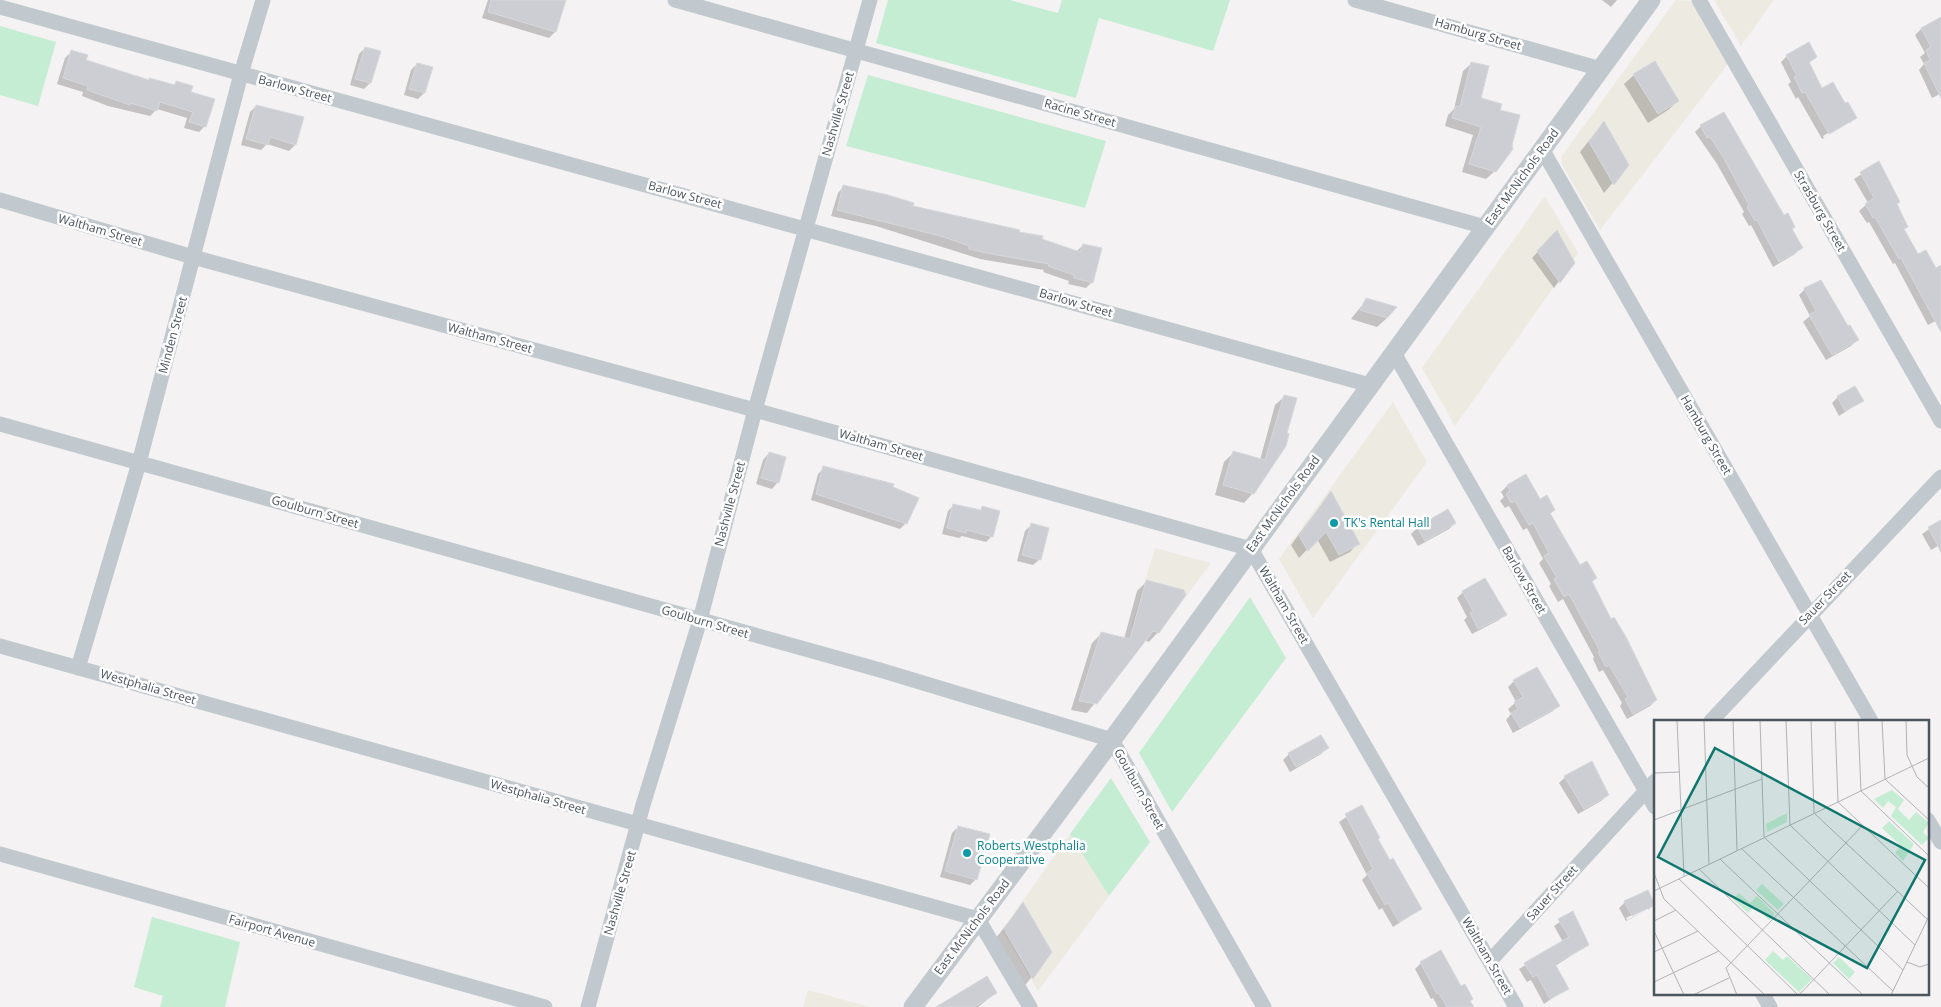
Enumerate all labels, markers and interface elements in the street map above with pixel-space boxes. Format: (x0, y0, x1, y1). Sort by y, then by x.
street label: Hamburg Street (1433, 13, 1523, 54)
street label: Nashville Street (817, 70, 858, 158)
street label: Barlow Street (256, 71, 334, 106)
street label: Racine Street (1042, 94, 1118, 131)
street label: East McNichols Road (1481, 125, 1563, 229)
street label: Strasburg Street (1790, 167, 1851, 254)
street label: Barlow Street (646, 177, 724, 212)
street label: Waltham Street (56, 209, 144, 250)
street label: Barlow Street (1037, 284, 1115, 321)
street label: Minden Street (154, 294, 191, 375)
street label: Waltham Street (446, 318, 534, 357)
street label: Hamburg Street (1677, 392, 1736, 478)
street label: Waltham Street (837, 424, 925, 465)
street label: East McNichols Road (1242, 452, 1324, 556)
street label: Nashville Street (710, 460, 749, 548)
street label: Goulburn Street (270, 491, 361, 532)
place label: TK's Rental Hall (1344, 514, 1430, 531)
marker: TK's Rental Hall (1328, 517, 1340, 529)
street label: Barlow Street (1498, 543, 1551, 617)
street label: Waltham Street (1255, 563, 1314, 647)
street label: Sauer Street (1795, 567, 1855, 628)
street label: Goulburn Street (660, 601, 751, 642)
street label: Westphalia Street (98, 665, 198, 708)
inset map (1654, 720, 1928, 994)
street label: Goulburn Street (1110, 745, 1169, 832)
street label: Westphalia Street (488, 775, 588, 818)
place label: Roberts Westphalia Cooperative (977, 837, 1086, 868)
marker: Roberts Westphalia Cooperative (961, 847, 973, 859)
street label: Nashville Street (599, 849, 640, 937)
street label: Sauer Street (1522, 861, 1581, 924)
street label: East McNichols Road (930, 875, 1013, 978)
street label: Fairport Avenue (227, 910, 318, 951)
street label: Waltham Street (1458, 914, 1517, 998)

